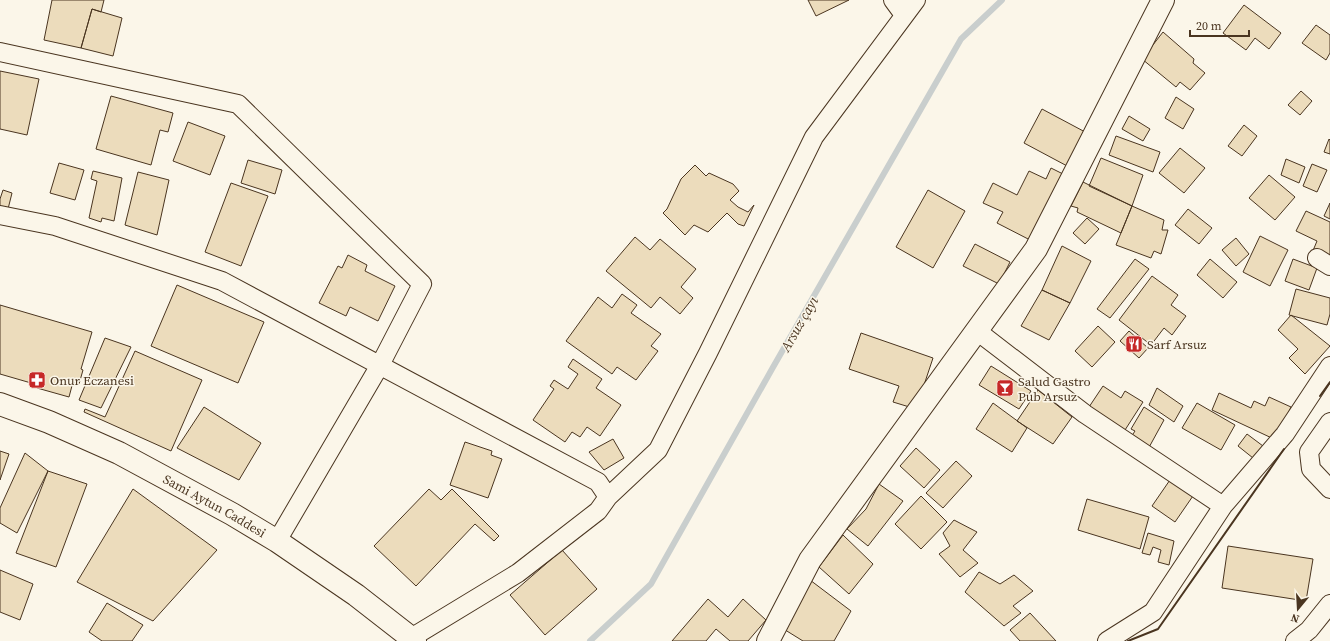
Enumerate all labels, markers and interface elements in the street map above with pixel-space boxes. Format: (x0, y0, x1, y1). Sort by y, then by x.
scale bar (1190, 12, 1249, 38)
text: 20 m (1196, 18, 1222, 34)
water label: Arsuz çayı (775, 292, 823, 356)
restaurant icon: Sarf Arsuz (1124, 334, 1144, 354)
place label: Sarf Arsuz (1147, 336, 1207, 353)
pharmacy icon: Onur Eczanesi (27, 370, 47, 390)
place label: Onur Eczanesi (50, 372, 134, 389)
place label: Salud Gastro Pub Arsuz (1018, 373, 1091, 405)
bar icon: Salud Gastro Pub Arsuz (995, 378, 1015, 398)
street label: Sami Aytun Caddesi (160, 471, 269, 542)
north arrow (1278, 589, 1318, 629)
text: N (1289, 610, 1301, 626)

